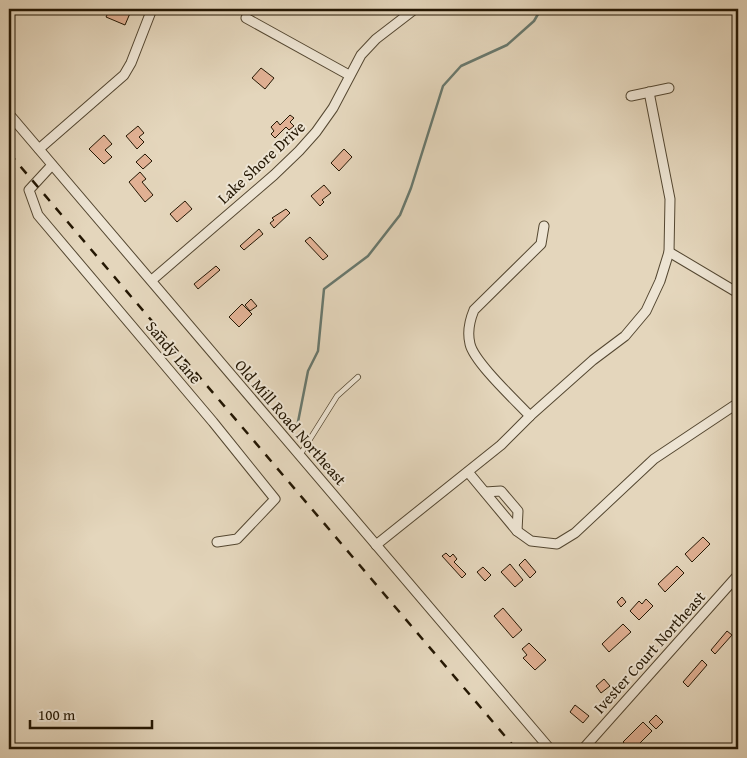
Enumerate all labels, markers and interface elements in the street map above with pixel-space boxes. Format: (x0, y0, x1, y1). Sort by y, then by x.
street label: Lake Shore Drive (212, 115, 310, 209)
street label: Sandy Lane (140, 315, 208, 389)
street label: Old Mill Road Northeast (229, 354, 353, 491)
street label: Ivester Court Northeast (587, 585, 711, 719)
scale bar (30, 698, 152, 730)
text: 100 m (38, 704, 76, 725)

